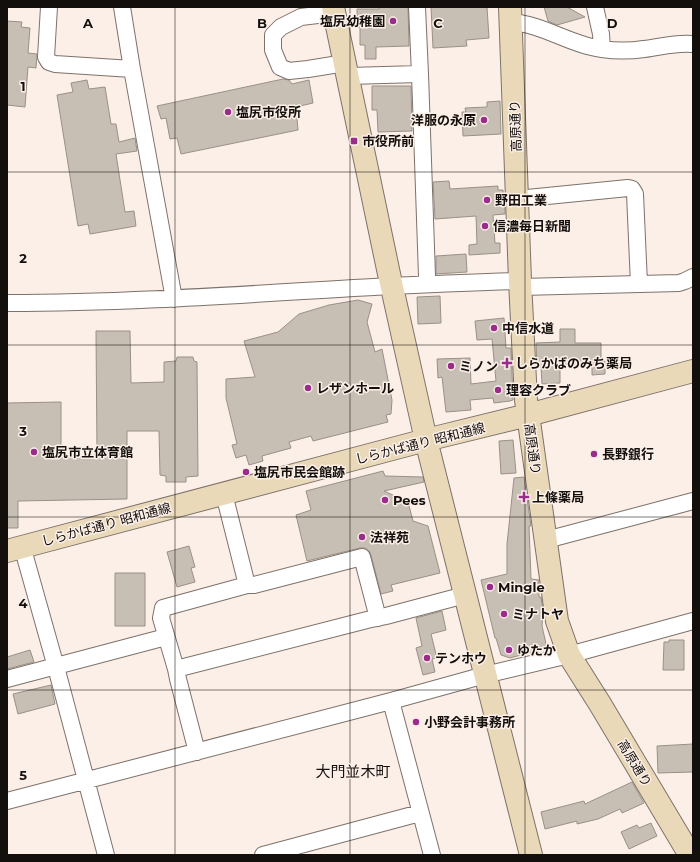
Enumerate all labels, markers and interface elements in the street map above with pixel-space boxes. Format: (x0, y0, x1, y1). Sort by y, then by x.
place label: 塩尻幼稚園 (320, 13, 385, 29)
text: A (82, 15, 94, 31)
text: B (257, 15, 267, 31)
text: C (433, 15, 443, 31)
text: D (607, 15, 618, 31)
marker: 塩尻幼稚園 (388, 16, 398, 26)
text: 1 (20, 78, 26, 94)
street label: 高原通り (506, 100, 524, 152)
place label: 塩尻市役所 (236, 104, 301, 120)
marker: 塩尻市役所 (223, 107, 233, 117)
place label: 洋服の永原 (411, 112, 476, 128)
marker: 洋服の永原 (479, 115, 489, 125)
place label: 市役所前 (362, 133, 414, 149)
marker: 市役所前 (349, 136, 359, 146)
place label: 野田工業 (495, 192, 547, 208)
marker: 野田工業 (482, 195, 492, 205)
place label: 信濃毎日新聞 (493, 218, 571, 234)
marker: 信濃毎日新聞 (480, 221, 490, 231)
text: 2 (19, 250, 27, 266)
place label: 中信水道 (502, 320, 554, 336)
marker: 中信水道 (489, 323, 499, 333)
place label: しらかばのみち薬局 (515, 355, 632, 371)
place label: ミノン (459, 358, 498, 374)
marker: しらかばのみち薬局 (502, 358, 512, 368)
marker: ミノン (446, 361, 456, 371)
place label: レザンホール (316, 380, 394, 396)
place label: 理容クラブ (506, 382, 571, 398)
marker: レザンホール (303, 383, 313, 393)
marker: 理容クラブ (493, 385, 503, 395)
street label: しらかば通り 昭和通線 (353, 419, 487, 467)
street label: 高原通り (521, 422, 545, 476)
text: 3 (18, 423, 27, 439)
place label: 塩尻市立体育館 (42, 444, 133, 460)
place label: 長野銀行 (602, 446, 654, 462)
marker: 塩尻市立体育館 (29, 447, 39, 457)
marker: 長野銀行 (589, 449, 599, 459)
place label: 塩尻市民会館跡 (254, 464, 345, 480)
marker: 塩尻市民会館跡 (241, 467, 251, 477)
place label: 上條薬局 (532, 489, 584, 505)
place label: Pees (393, 492, 426, 508)
marker: 上條薬局 (519, 492, 529, 502)
marker: Pees (380, 495, 390, 505)
street label: しらかば通り 昭和通線 (39, 499, 173, 549)
place label: 法祥苑 (370, 529, 409, 545)
marker: 法祥苑 (357, 532, 367, 542)
place label: Mingle (498, 579, 545, 595)
marker: Mingle (485, 582, 495, 592)
text: 4 (19, 595, 28, 611)
place label: ミナトヤ (512, 606, 564, 622)
marker: ミナトヤ (499, 609, 509, 619)
place label: ゆたか (517, 642, 556, 658)
marker: ゆたか (504, 645, 514, 655)
place label: テンホウ (435, 650, 487, 666)
marker: テンホウ (422, 653, 432, 663)
place label: 小野会計事務所 (424, 714, 515, 730)
marker: 小野会計事務所 (411, 717, 421, 727)
street label: 高原通り (615, 737, 655, 789)
district label: 大門並木町 (315, 762, 391, 781)
text: 5 (19, 767, 27, 783)

